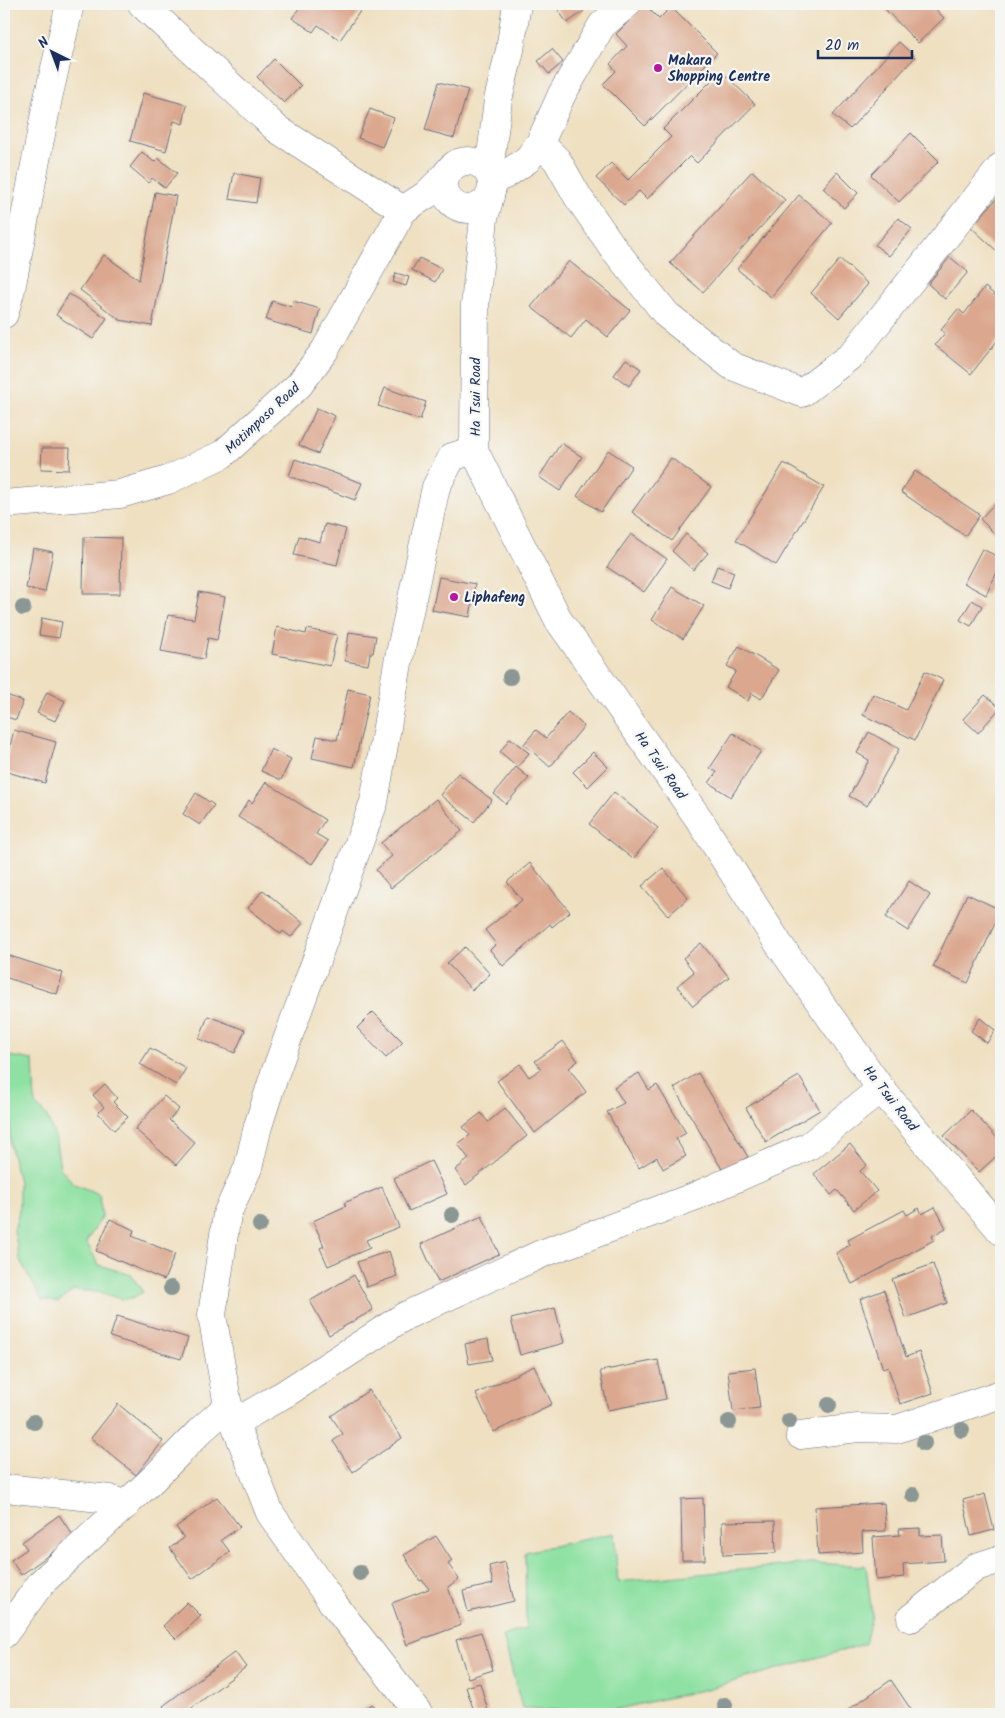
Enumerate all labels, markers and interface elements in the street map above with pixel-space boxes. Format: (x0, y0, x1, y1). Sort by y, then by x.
north arrow (28, 28, 78, 78)
scale bar (818, 28, 911, 60)
text: N (33, 32, 55, 54)
text: 20 m (825, 34, 859, 58)
place label: Makara Shopping Centre (668, 50, 770, 88)
marker: Makara Shopping Centre (652, 62, 664, 74)
street label: Ha Tsui Road (465, 357, 487, 436)
street label: Motimposo Road (220, 377, 306, 460)
place label: Liphafeng (464, 587, 526, 609)
marker: Liphafeng (448, 591, 460, 603)
street label: Ha Tsui Road (629, 727, 692, 805)
street label: Ha Tsui Road (857, 1061, 924, 1137)

